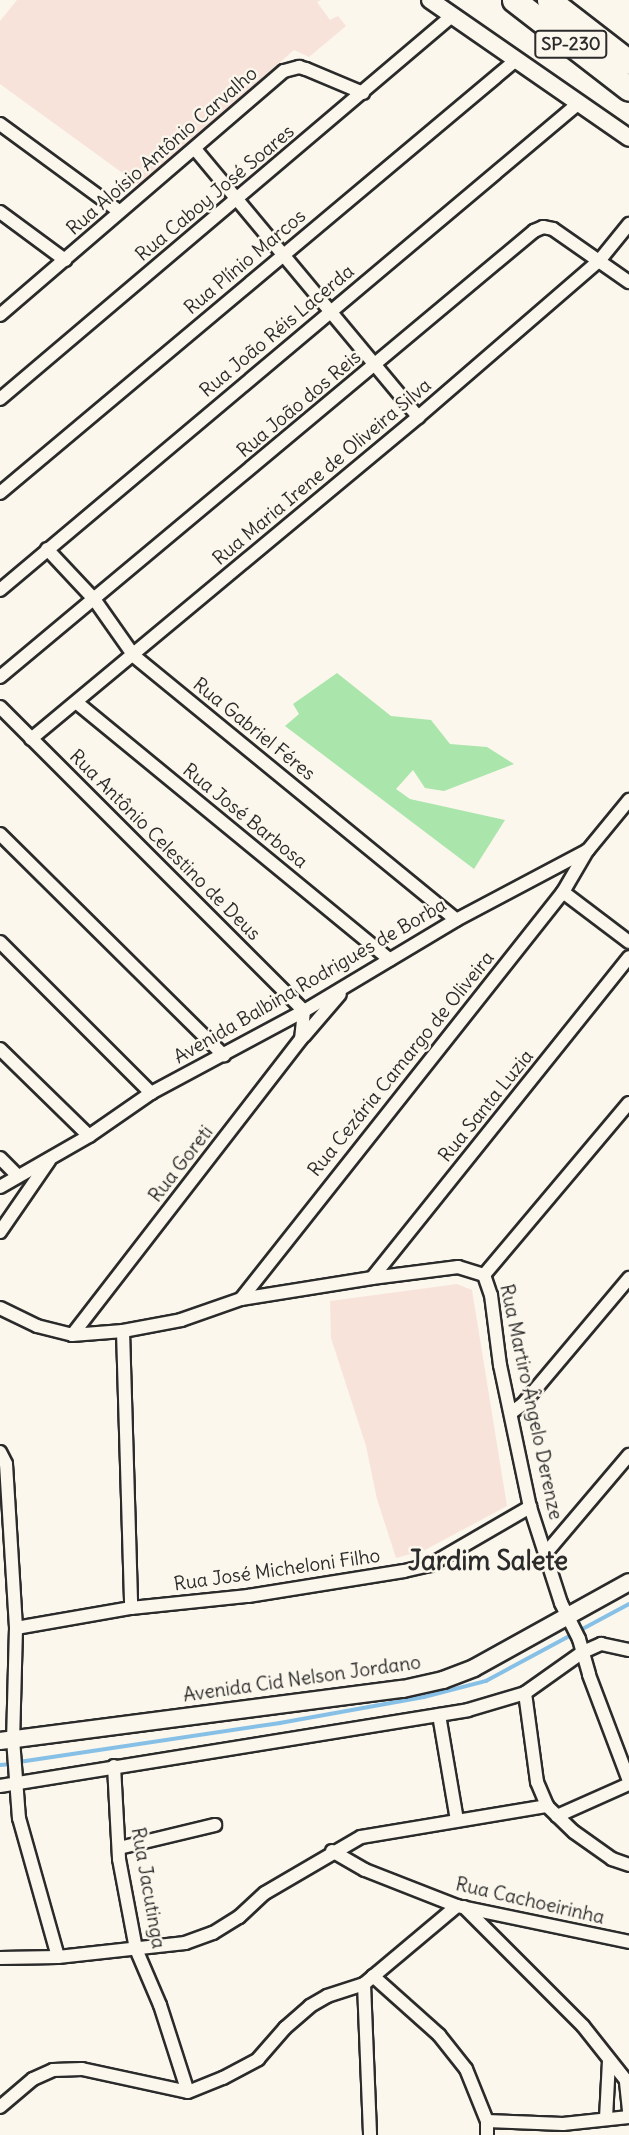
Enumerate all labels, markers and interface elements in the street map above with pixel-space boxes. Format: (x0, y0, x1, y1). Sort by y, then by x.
road number: SP-230 (534, 29, 608, 58)
street label: Rua Aloísio Antônio Carvalho (62, 62, 262, 240)
street label: Rua Caboy José Soares (131, 120, 299, 266)
street label: Rua Plínio Marcos (180, 205, 310, 319)
street label: Rua João Réis Lacerda (195, 260, 359, 402)
street label: Rua João dos Reis (233, 346, 365, 462)
street label: Rua Maria Irene de Oliveira Silva (208, 374, 436, 570)
street label: Rua Gabriel Féres (188, 673, 320, 785)
street label: Rua Antônio Celestino de Deus (65, 745, 265, 945)
street label: Rua José Barbosa (178, 759, 312, 873)
street label: Avenida Balbina Rodrigues de Borba (170, 893, 450, 1069)
street label: Rua Cezária Camargo de Oliveira (303, 947, 499, 1181)
street label: Rua Santa Luzia (434, 1045, 538, 1167)
street label: Rua Goreti (144, 1121, 218, 1207)
street label: Rua Martiro Ângelo Derenze (495, 1282, 567, 1522)
street label: Rua José Micheloni Filho (172, 1544, 382, 1596)
district label: Jardim Salete (408, 1545, 568, 1577)
street label: Avenida Cid Nelson Jordano (182, 1651, 422, 1707)
street label: Rua Jacutinga (126, 1826, 170, 1950)
street label: Rua Cachoeirinha (453, 1873, 607, 1929)

